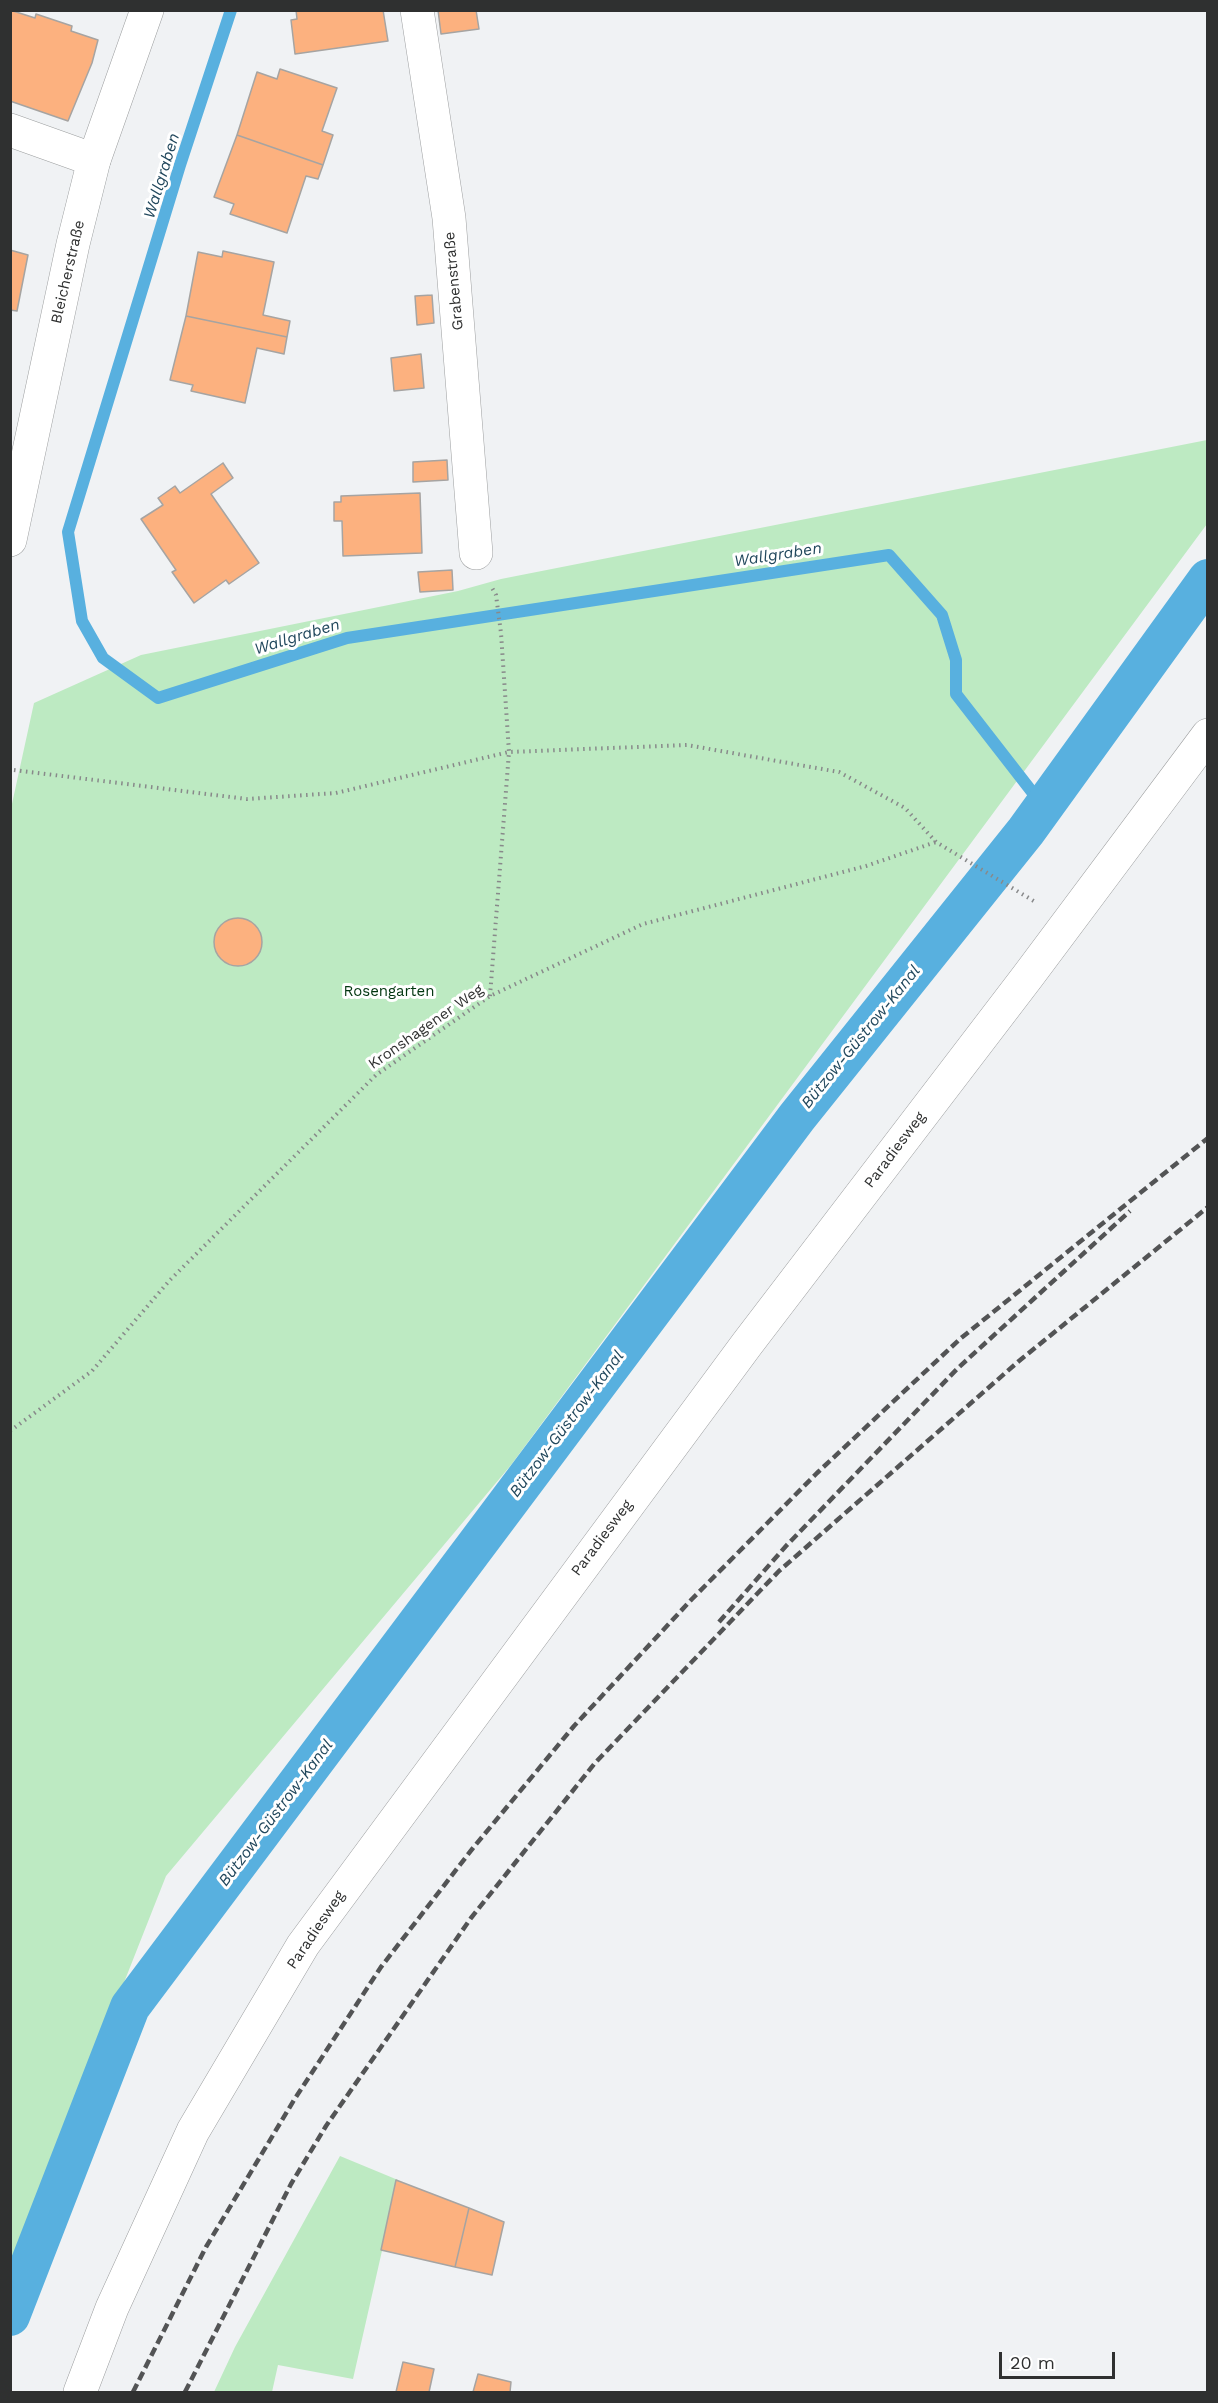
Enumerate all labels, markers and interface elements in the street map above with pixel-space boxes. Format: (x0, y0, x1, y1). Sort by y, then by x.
water label: Wallgraben (140, 131, 184, 221)
street label: Bleicherstraße (47, 218, 89, 326)
street label: Grabenstraße (441, 231, 467, 331)
water label: Wallgraben (733, 539, 823, 571)
water label: Wallgraben (252, 615, 342, 659)
water label: Bützow-Güstrow-Kanal (797, 962, 925, 1112)
street label: Kronshagener Weg (365, 981, 487, 1073)
park label: Rosengarten (344, 983, 434, 1001)
street label: Paradiesweg (861, 1108, 929, 1192)
water label: Bützow-Güstrow-Kanal (506, 1347, 628, 1501)
street label: Paradiesweg (568, 1496, 636, 1580)
water label: Bützow-Güstrow-Kanal (215, 1736, 337, 1890)
street label: Paradiesweg (283, 1887, 349, 1973)
scale bar (1002, 2340, 1118, 2378)
text: 20 m (1010, 2352, 1055, 2373)

